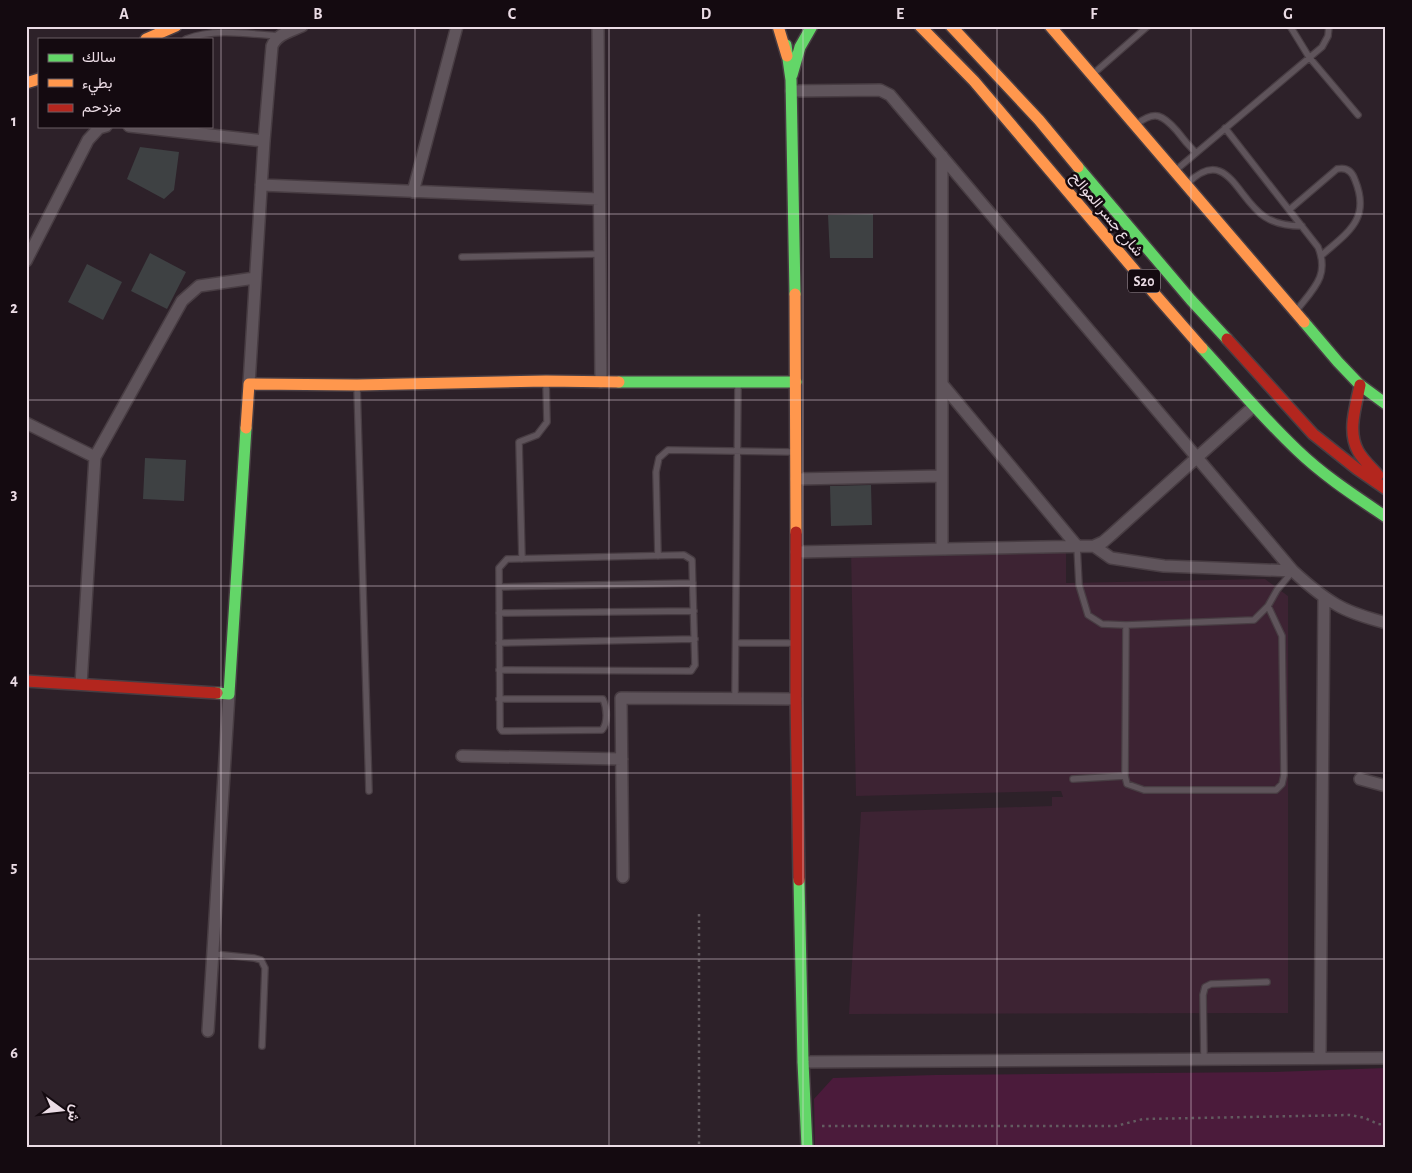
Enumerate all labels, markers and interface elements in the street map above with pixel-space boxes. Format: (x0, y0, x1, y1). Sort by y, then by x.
text: A (119, 6, 129, 22)
text: B (313, 6, 323, 22)
text: C (508, 6, 517, 22)
text: D (701, 6, 712, 22)
text: E (896, 6, 904, 22)
text: F (1090, 6, 1098, 22)
text: G (1283, 6, 1293, 22)
legend (38, 38, 212, 128)
text: سالك (82, 50, 116, 65)
text: بطيء (82, 76, 112, 96)
text: مزدحم (82, 100, 121, 117)
text: 1 (11, 113, 17, 129)
street label: شارع جسر الموالح (1065, 169, 1146, 261)
road number: S20 (1128, 270, 1160, 292)
text: 2 (10, 300, 18, 316)
text: 3 (11, 486, 18, 502)
text: 4 (10, 672, 18, 688)
text: 5 (11, 859, 18, 875)
text: 6 (10, 1045, 18, 1061)
north arrow (38, 1086, 88, 1136)
text: ش (64, 1103, 83, 1123)

